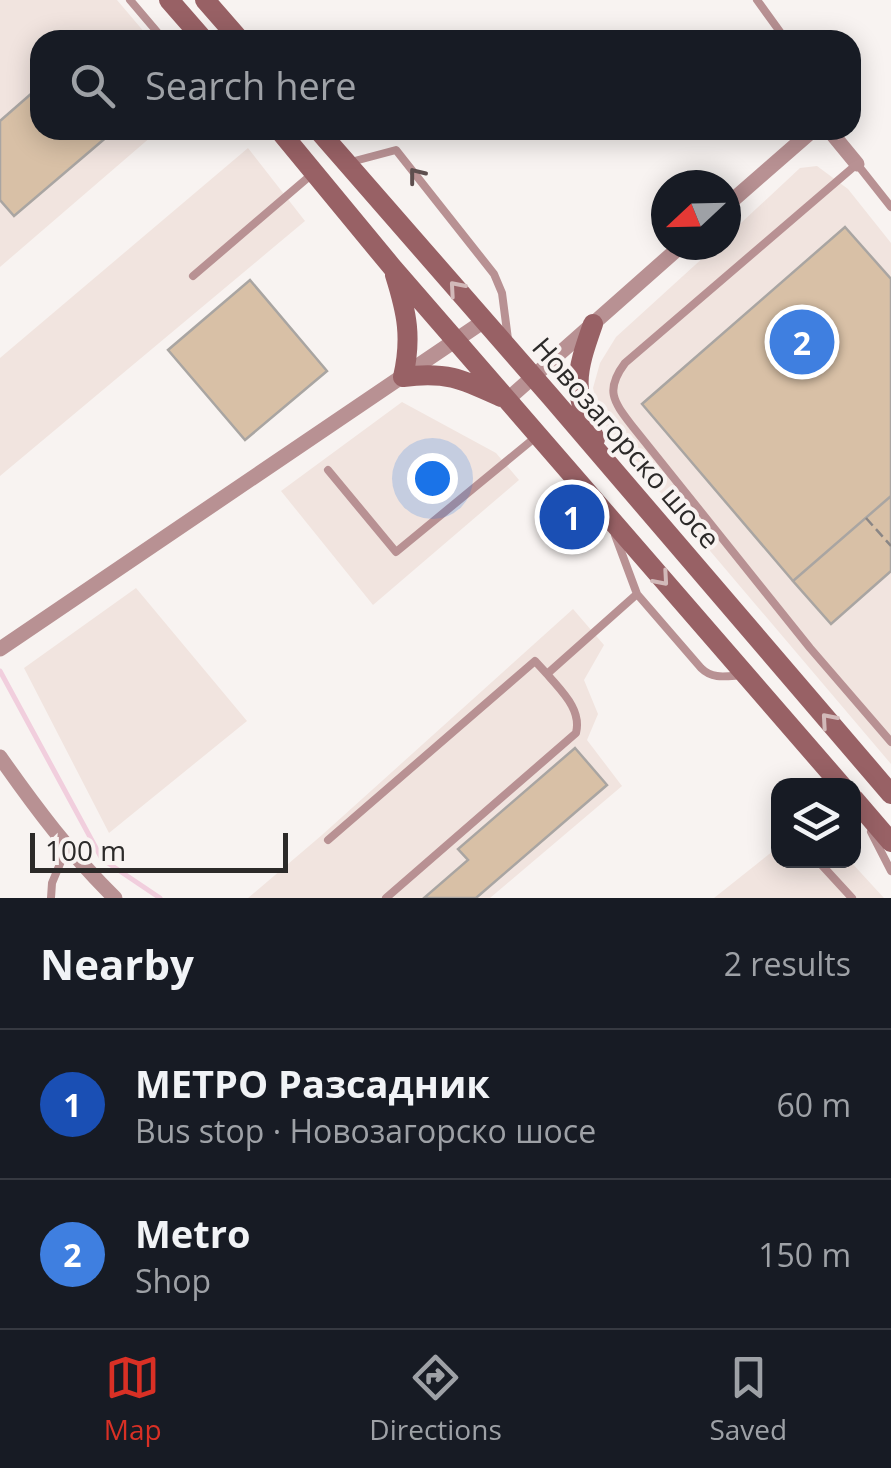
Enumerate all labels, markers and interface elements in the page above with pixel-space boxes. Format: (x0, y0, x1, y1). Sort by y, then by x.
search box (30, 30, 861, 140)
icon: search (65, 58, 120, 113)
text: Search here (145, 59, 357, 111)
one-way arrow (410, 169, 428, 187)
north arrow (651, 170, 741, 260)
one-way arrow (449, 281, 467, 299)
pin: 2 (770, 304, 834, 380)
street label: Новозагорско шосе (524, 329, 729, 556)
your location (407, 453, 458, 504)
pin: 1 (540, 480, 604, 554)
one-way arrow (651, 567, 669, 586)
one-way arrow (821, 713, 839, 731)
map controls (771, 778, 861, 868)
button: layers (771, 778, 861, 868)
scale bar (30, 828, 288, 873)
text: 100 m (45, 831, 126, 869)
text: Nearby (40, 935, 194, 992)
text: 2 results (724, 942, 851, 985)
text: МЕТРО Разсадник (135, 1057, 490, 1109)
text: 1 (63, 1083, 82, 1126)
text: 60 m (776, 1083, 851, 1126)
text: Bus stop · Новозагорско шосе (135, 1109, 596, 1152)
text: Metro (135, 1207, 251, 1259)
text: 2 (63, 1233, 82, 1276)
text: 150 m (758, 1233, 851, 1276)
text: Shop (135, 1259, 211, 1302)
tab: Map (104, 1350, 162, 1448)
tab: Directions (369, 1350, 502, 1448)
tab: Saved (709, 1350, 787, 1448)

